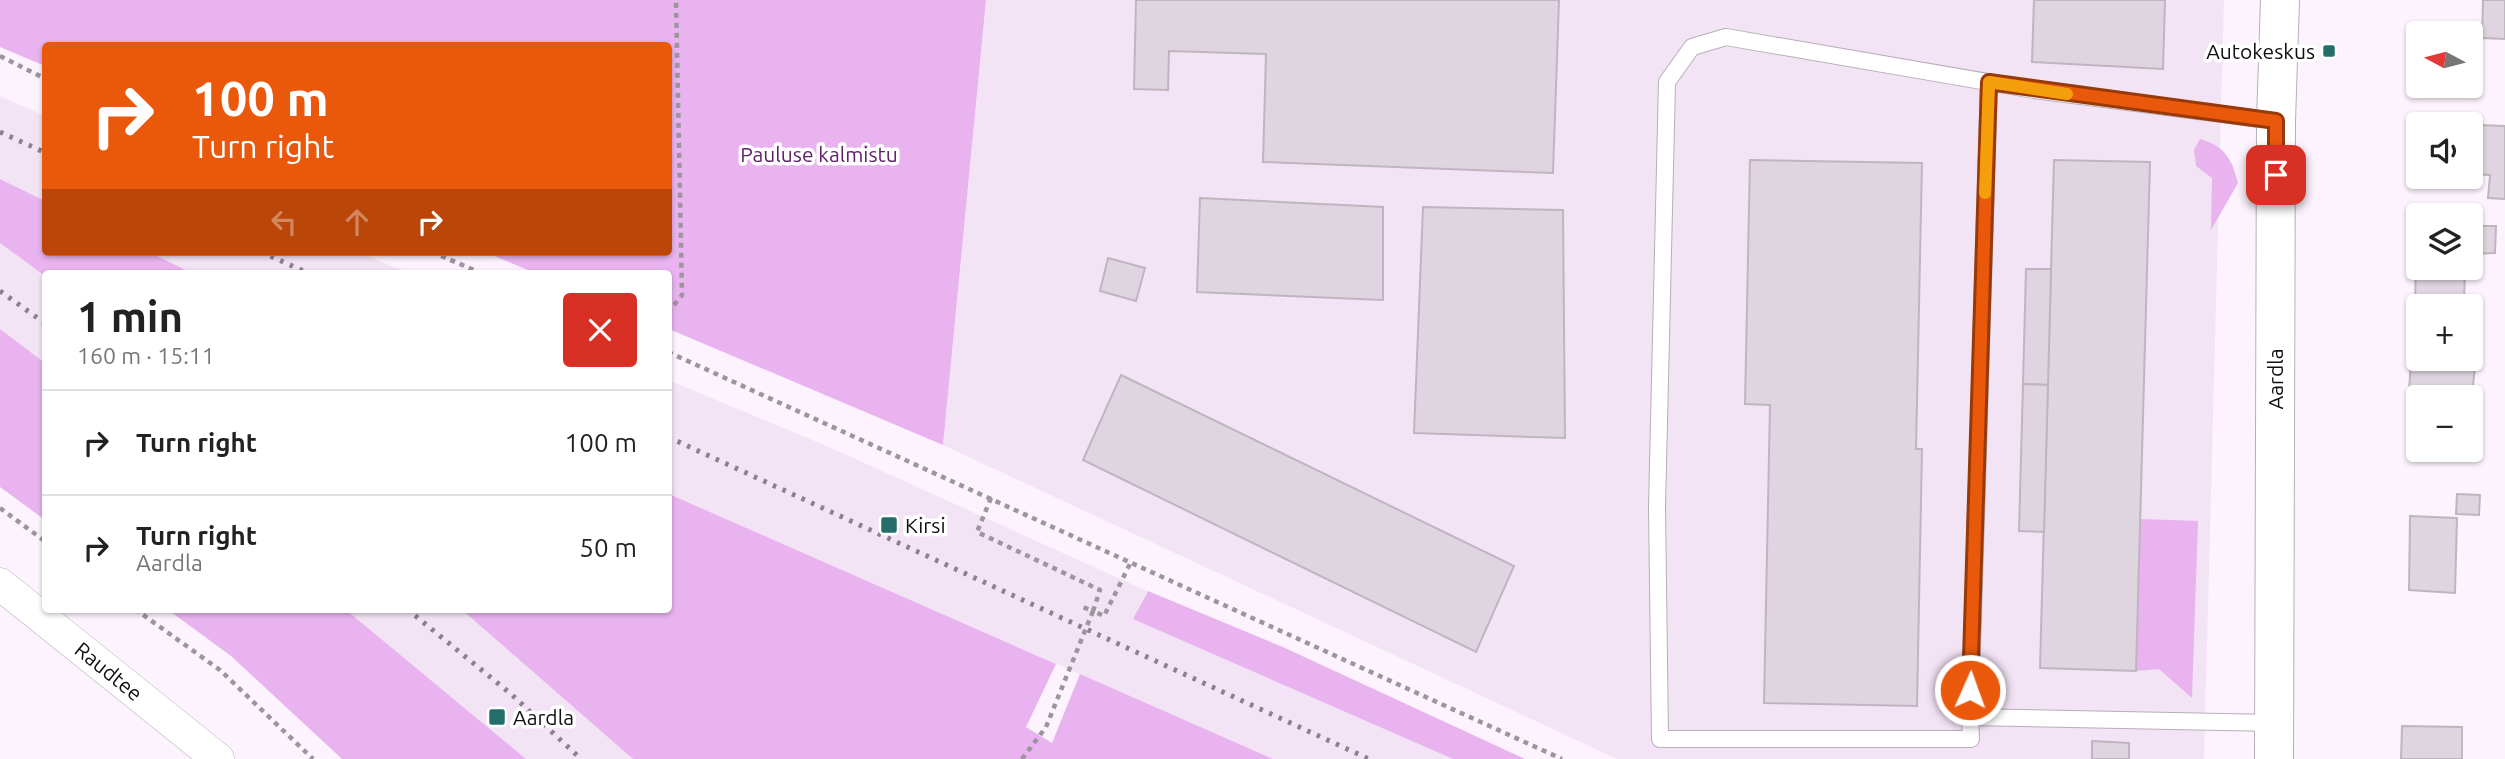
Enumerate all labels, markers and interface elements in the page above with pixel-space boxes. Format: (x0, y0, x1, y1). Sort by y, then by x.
north arrow (2406, 21, 2483, 98)
map controls (2406, 21, 2483, 462)
place label: Autokeskus (2206, 39, 2315, 63)
marker: Autokeskus (2321, 43, 2337, 59)
icon: right (77, 70, 168, 161)
text: 100 m (192, 70, 329, 125)
button: sound (2406, 112, 2483, 189)
text: Turn right (192, 128, 334, 164)
park label: Pauluse kalmistu (740, 142, 898, 166)
pin (2246, 145, 2306, 205)
icon: arrive (2257, 156, 2295, 194)
icon: left (265, 203, 303, 241)
icon: ahead (338, 203, 376, 241)
icon: right (411, 203, 449, 241)
button: layers (2406, 203, 2483, 280)
text: 1 min (77, 293, 183, 340)
button: close (563, 293, 637, 367)
button: + (2406, 294, 2483, 371)
text: 160 m · 15:11 (77, 343, 215, 368)
street label: Aardla (2263, 349, 2287, 409)
button: − (2406, 385, 2483, 462)
icon: right (77, 424, 115, 462)
text: Turn right (136, 428, 257, 457)
text: 100 m (565, 428, 637, 457)
place label: Kirsi (905, 513, 946, 537)
marker: Kirsi (879, 515, 899, 535)
text: Turn right (136, 521, 257, 550)
icon: right (77, 529, 115, 567)
text: 50 m (579, 533, 637, 562)
text: Aardla (136, 550, 203, 575)
street label: Raudtee (71, 637, 147, 705)
position arrow (1933, 653, 2007, 727)
place label: Aardla (513, 705, 574, 729)
marker: Aardla (487, 707, 507, 727)

